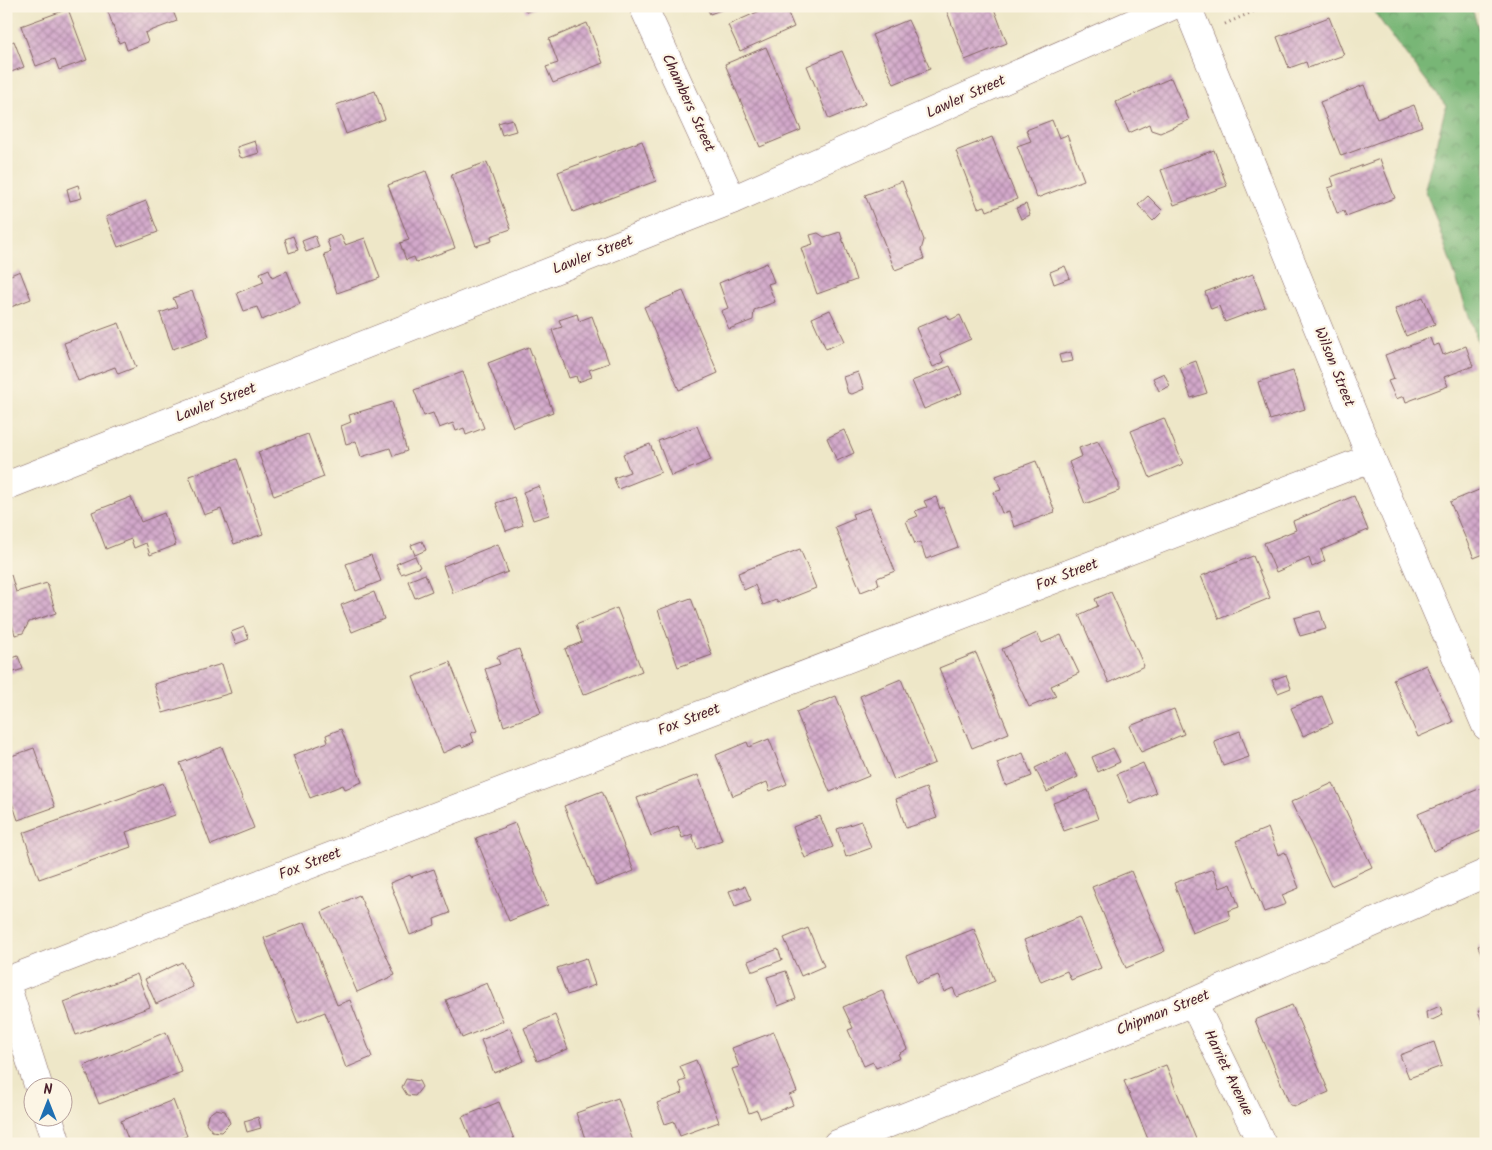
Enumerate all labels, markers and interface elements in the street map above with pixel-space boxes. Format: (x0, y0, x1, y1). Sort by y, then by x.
street label: Chambers Street (655, 50, 721, 156)
street label: Lawler Street (922, 69, 1010, 125)
street label: Lawler Street (549, 229, 637, 281)
street label: Wilson Street (1307, 323, 1361, 411)
street label: Lawler Street (172, 377, 260, 429)
street label: Fox Street (1032, 552, 1102, 598)
street label: Fox Street (654, 697, 724, 743)
street label: Fox Street (275, 841, 345, 887)
street label: Chipman Street (1113, 983, 1213, 1043)
street label: Harriet Avenue (1197, 1026, 1259, 1120)
north arrow (22, 1078, 72, 1128)
text: N (44, 1079, 53, 1101)

